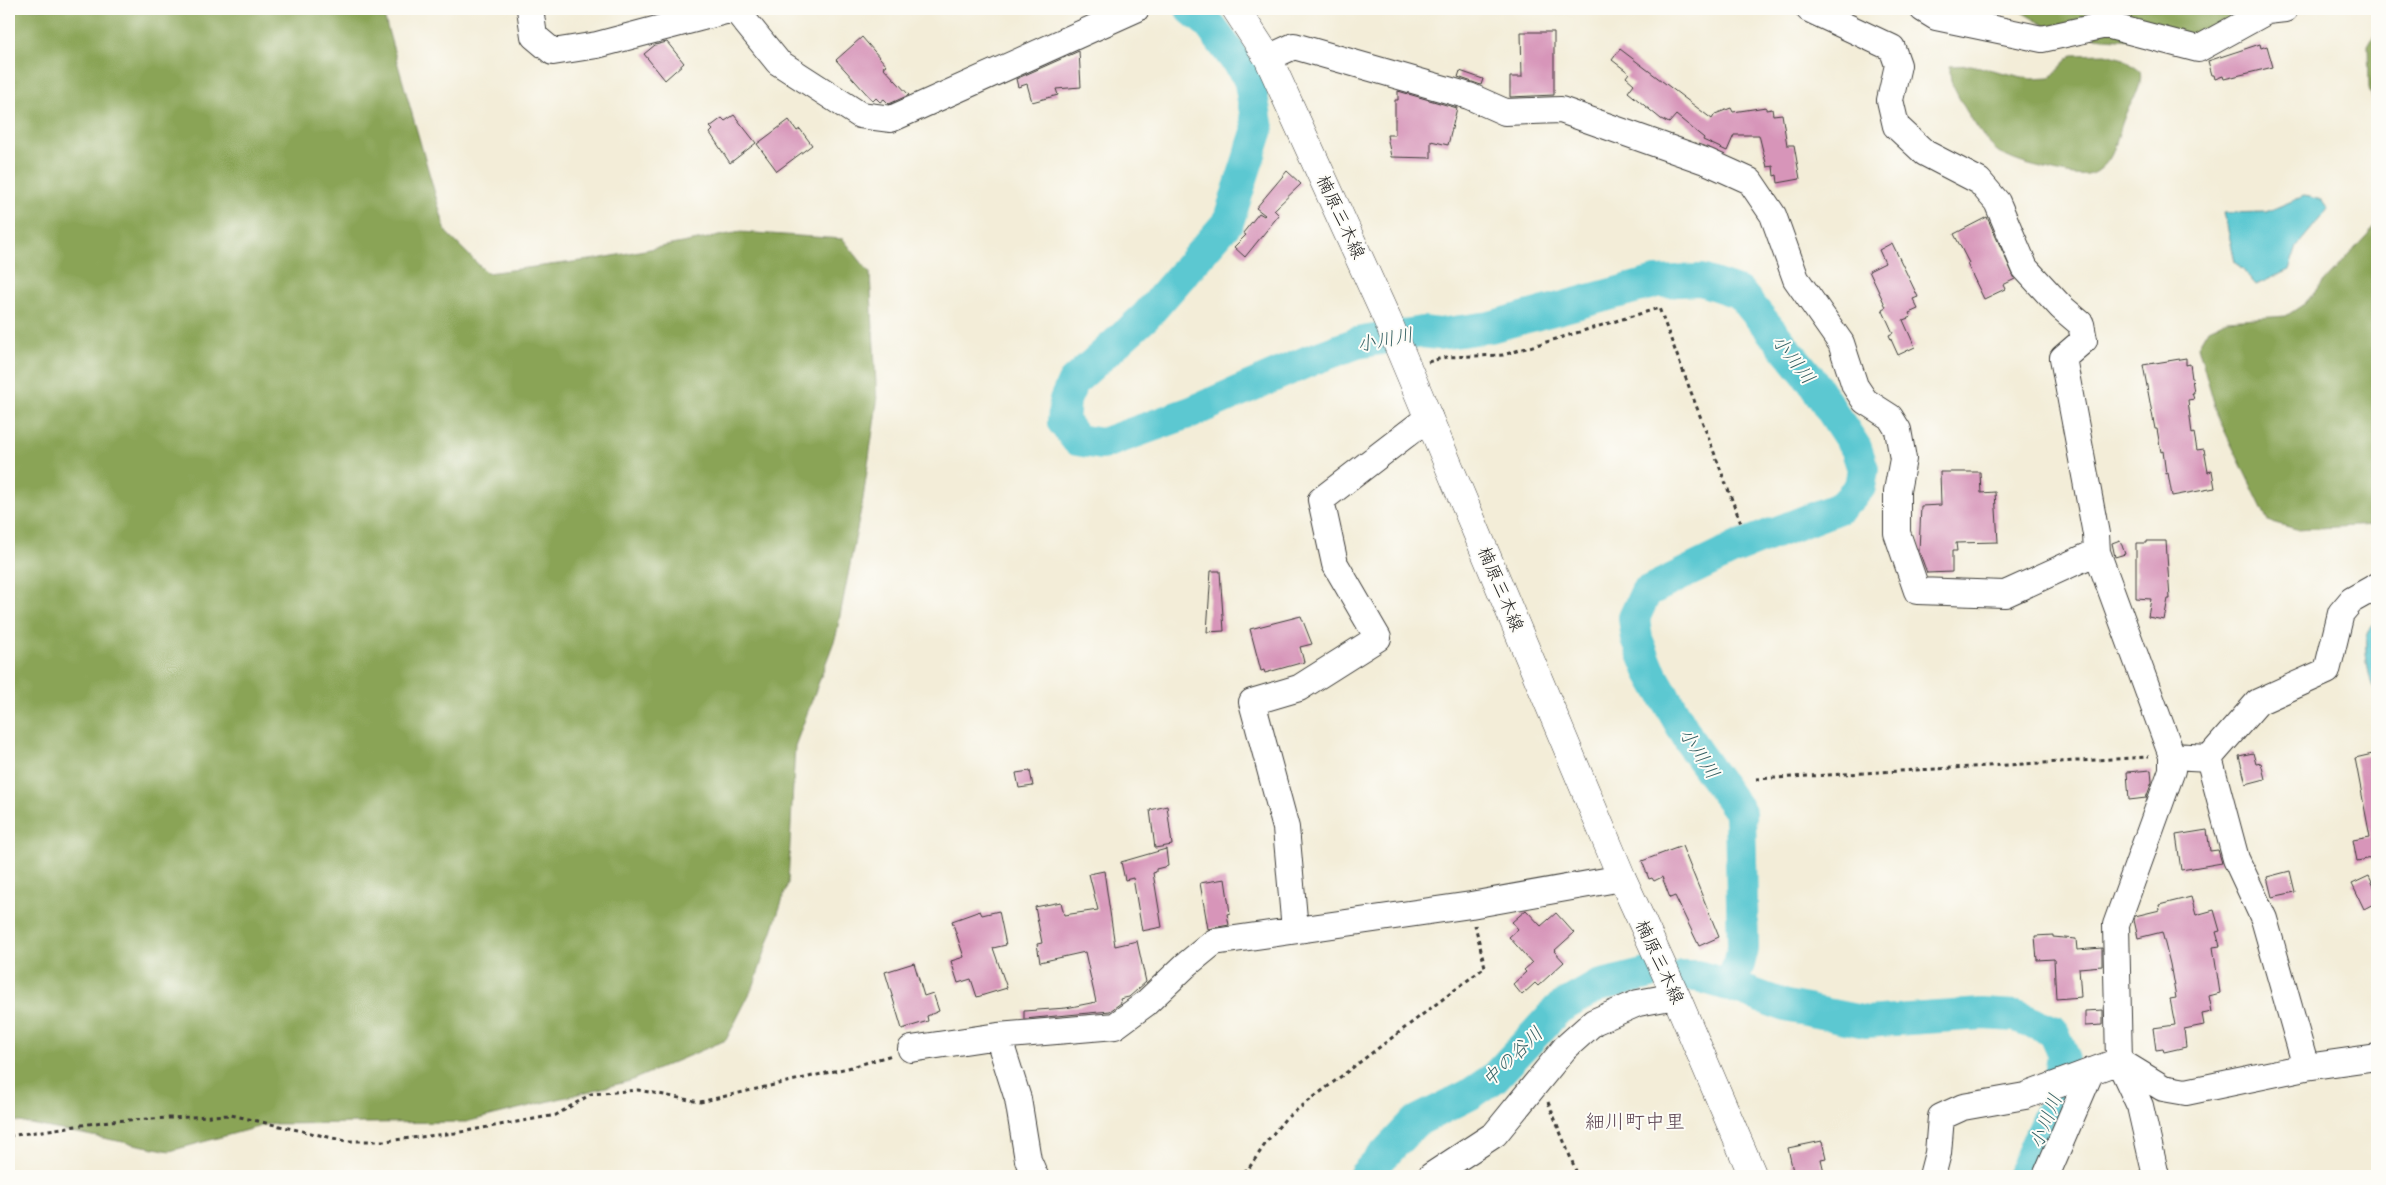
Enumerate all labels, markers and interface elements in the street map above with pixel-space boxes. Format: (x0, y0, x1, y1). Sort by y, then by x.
street label: 楠原三木線 (1312, 171, 1372, 262)
water label: 小川川 (1355, 321, 1415, 356)
water label: 小川川 (1767, 329, 1822, 389)
street label: 楠原三木線 (1473, 542, 1531, 635)
water label: 小川川 (1674, 722, 1726, 783)
street label: 楠原三木線 (1631, 916, 1691, 1007)
water label: 中の谷川 (1476, 1020, 1548, 1091)
water label: 小川川 (2022, 1090, 2067, 1152)
district label: 細川町中里 (1585, 1107, 1685, 1133)

